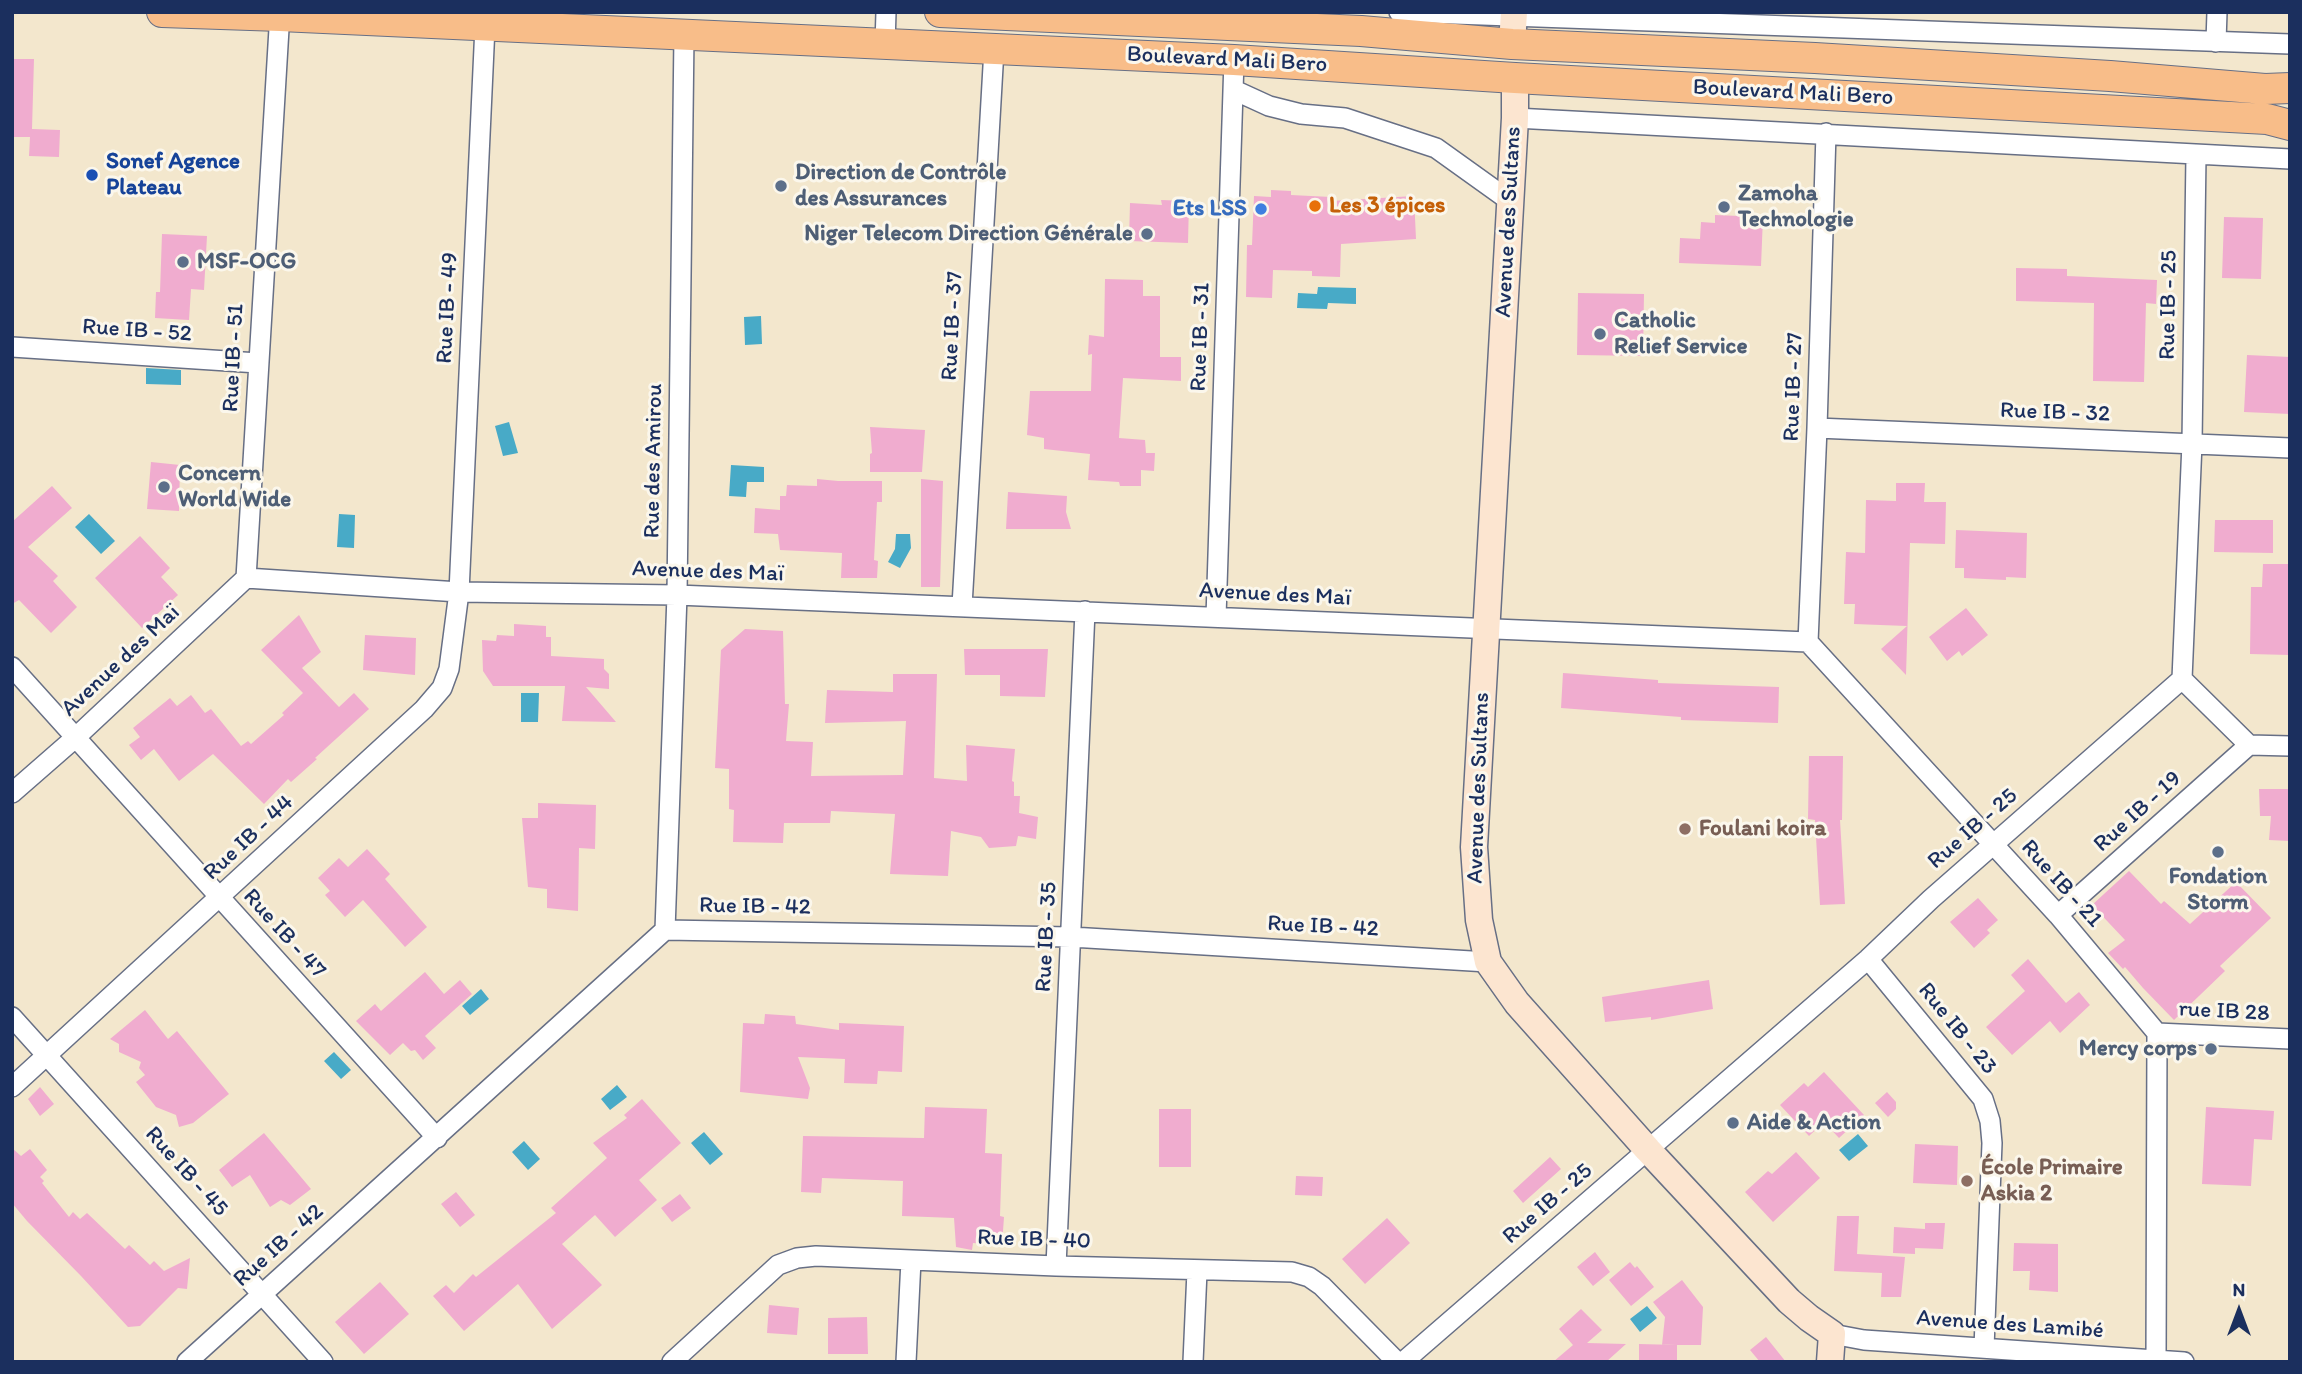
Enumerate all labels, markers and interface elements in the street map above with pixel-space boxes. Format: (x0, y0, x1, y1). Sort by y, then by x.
street label: Boulevard Mali Bero (1126, 41, 1328, 79)
street label: Boulevard Mali Bero (1692, 74, 1894, 112)
street label: Avenue des Sultans (1490, 126, 1528, 318)
place label: Sonef Agence Plateau (106, 148, 240, 202)
place label: Direction de Contrôle des Assurances (795, 159, 1006, 213)
marker: Sonef Agence Plateau (84, 167, 100, 183)
marker: Direction de Contrôle des Assurances (773, 178, 789, 194)
place label: Zamoha Technologie (1738, 180, 1854, 234)
place label: Les 3 épices (1329, 192, 1445, 220)
place label: Ets LSS (1173, 195, 1247, 223)
marker: Les 3 épices (1307, 198, 1323, 214)
marker: Zamoha Technologie (1716, 199, 1732, 215)
marker: Ets LSS (1253, 201, 1269, 217)
place label: Niger Telecom Direction Générale (804, 220, 1133, 248)
marker: Niger Telecom Direction Générale (1139, 226, 1155, 242)
place label: MSF-OCG (197, 248, 296, 276)
street label: Rue IB - 25 (2154, 250, 2184, 360)
street label: Rue IB - 49 (431, 252, 465, 364)
marker: MSF-OCG (175, 254, 191, 270)
street label: Rue IB - 37 (936, 271, 970, 381)
street label: Rue IB - 31 (1185, 282, 1217, 392)
street label: Rue IB - 51 (217, 303, 251, 413)
place label: Catholic Relief Service (1614, 307, 1747, 361)
street label: Rue IB - 52 (81, 313, 193, 349)
marker: Catholic Relief Service (1592, 326, 1608, 342)
street label: Rue IB - 27 (1778, 332, 1810, 442)
street label: Rue des Amirou (639, 383, 669, 539)
street label: Rue IB - 32 (1999, 397, 2111, 429)
place label: Concern World Wide (178, 460, 291, 514)
marker: Concern World Wide (156, 479, 172, 495)
street label: Avenue des Maï (632, 556, 784, 588)
street label: Avenue des Maï (1198, 577, 1352, 613)
street label: Avenue des Maï (56, 599, 186, 723)
street label: Avenue des Sultans (1462, 692, 1496, 884)
street label: Rue IB - 19 (2088, 765, 2188, 859)
street label: Rue IB - 25 (1922, 783, 2024, 875)
street label: Rue IB - 44 (198, 789, 300, 887)
place label: Foulani koira (1699, 815, 1826, 843)
marker: Foulani koira (1677, 821, 1693, 837)
street label: Rue IB - 21 (2014, 834, 2108, 934)
marker: Fondation Storm (2210, 844, 2226, 860)
place label: Fondation Storm (2169, 863, 2267, 917)
street label: Rue IB - 35 (1030, 881, 1064, 993)
street label: Rue IB - 47 (237, 884, 331, 984)
street label: Rue IB - 42 (699, 892, 811, 922)
street label: Rue IB - 42 (1267, 910, 1379, 944)
street label: Rue IB - 23 (1912, 977, 2002, 1081)
street label: rue IB 28 (2178, 996, 2270, 1028)
place label: Mercy corps (2079, 1035, 2197, 1063)
marker: Mercy corps (2203, 1041, 2219, 1057)
place label: Aide & Action (1747, 1109, 1881, 1137)
marker: Aide & Action (1725, 1115, 1741, 1131)
street label: Rue IB - 45 (138, 1121, 234, 1223)
place label: École Primaire Askia 2 (1981, 1154, 2123, 1208)
street label: Rue IB - 25 (1497, 1158, 1599, 1250)
marker: École Primaire Askia 2 (1959, 1173, 1975, 1189)
street label: Rue IB - 42 (228, 1198, 330, 1294)
street label: Rue IB - 40 (977, 1224, 1091, 1256)
north arrow (2204, 1276, 2274, 1346)
text: N (2233, 1278, 2245, 1301)
street label: Avenue des Lamibé (1915, 1305, 2105, 1345)

